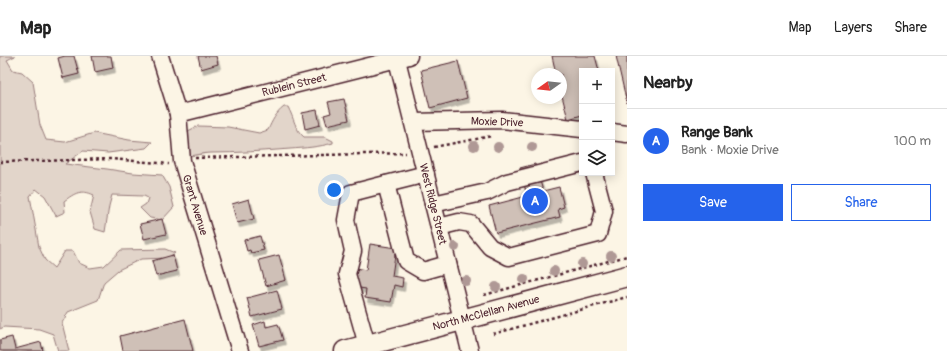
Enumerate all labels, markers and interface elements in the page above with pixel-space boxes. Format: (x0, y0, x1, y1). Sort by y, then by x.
text: Map (20, 16, 51, 40)
text: Map (789, 19, 812, 36)
text: Layers (834, 19, 872, 36)
text: Share (894, 19, 927, 36)
north arrow (531, 68, 567, 104)
map controls (579, 68, 615, 176)
button: + (579, 68, 615, 104)
street label: Rublein Street (261, 71, 328, 99)
text: Nearby (643, 72, 692, 93)
button: − (579, 104, 615, 140)
street label: Moxie Drive (471, 115, 524, 129)
text: Range Bank (681, 123, 753, 142)
text: A (652, 133, 660, 149)
text: 100 m (894, 133, 931, 149)
button: layers (579, 140, 615, 176)
text: Bank · Moxie Drive (681, 142, 779, 158)
street label: West Ridge Street (417, 162, 450, 247)
street label: Grant Avenue (180, 173, 211, 237)
your location (324, 180, 344, 200)
button: Save (643, 184, 783, 221)
button: Share (791, 184, 931, 221)
pin: A (522, 186, 548, 216)
street label: North McClellan Avenue (431, 292, 541, 334)

